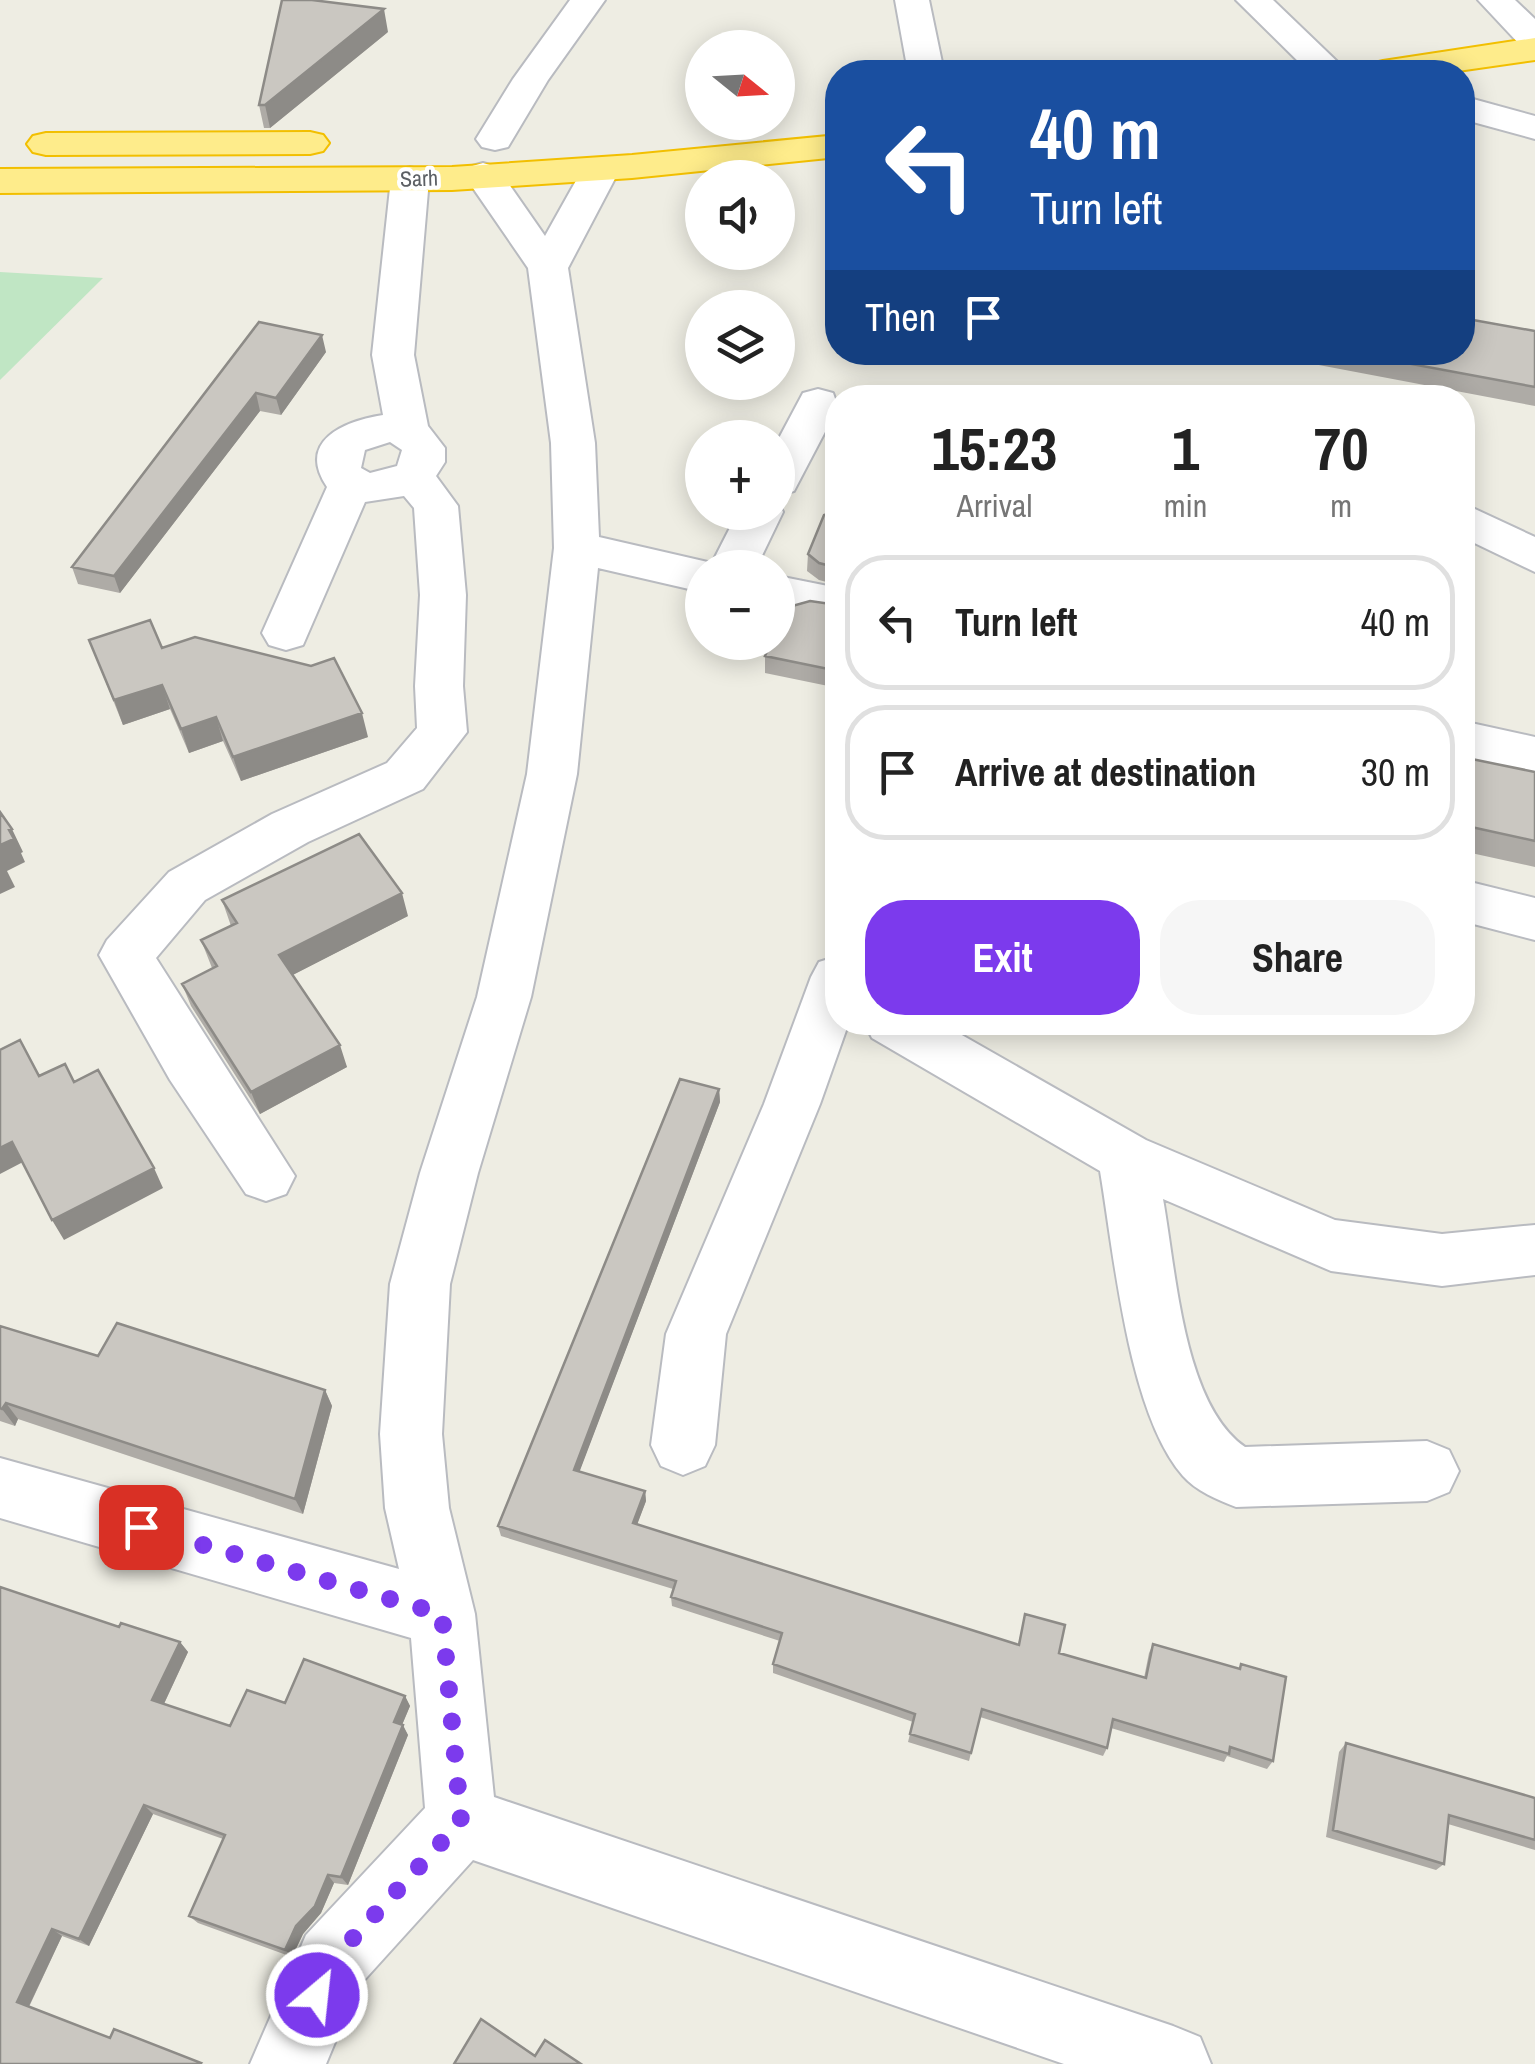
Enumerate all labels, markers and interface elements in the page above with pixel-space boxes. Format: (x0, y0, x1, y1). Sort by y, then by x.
north arrow (685, 30, 795, 140)
map controls (685, 30, 795, 660)
text: 40 m (1030, 87, 1161, 181)
icon: left (865, 100, 995, 230)
button: sound (685, 160, 795, 270)
street label: Sarh (399, 162, 439, 194)
text: Turn left (1030, 177, 1162, 238)
button: layers (685, 290, 795, 400)
icon: arrive (956, 290, 1011, 345)
text: Then (865, 292, 936, 343)
text: 15:23 (931, 408, 1057, 489)
text: 1 (1172, 408, 1199, 489)
text: 70 (1314, 408, 1369, 489)
button: + (685, 420, 795, 530)
text: Arrival (956, 484, 1032, 527)
text: min (1164, 484, 1207, 527)
text: m (1330, 484, 1352, 527)
button: − (685, 550, 795, 660)
icon: left (870, 595, 925, 650)
text: Turn left (955, 597, 1077, 648)
text: 40 m (1361, 597, 1430, 648)
icon: arrive (870, 745, 925, 800)
text: Arrive at destination (955, 747, 1256, 798)
text: 30 m (1361, 747, 1430, 798)
button: Exit (865, 900, 1140, 1015)
button: Share (1160, 900, 1435, 1015)
pin (99, 1485, 184, 1570)
icon: arrive (114, 1500, 169, 1555)
position arrow (265, 1943, 369, 2047)

